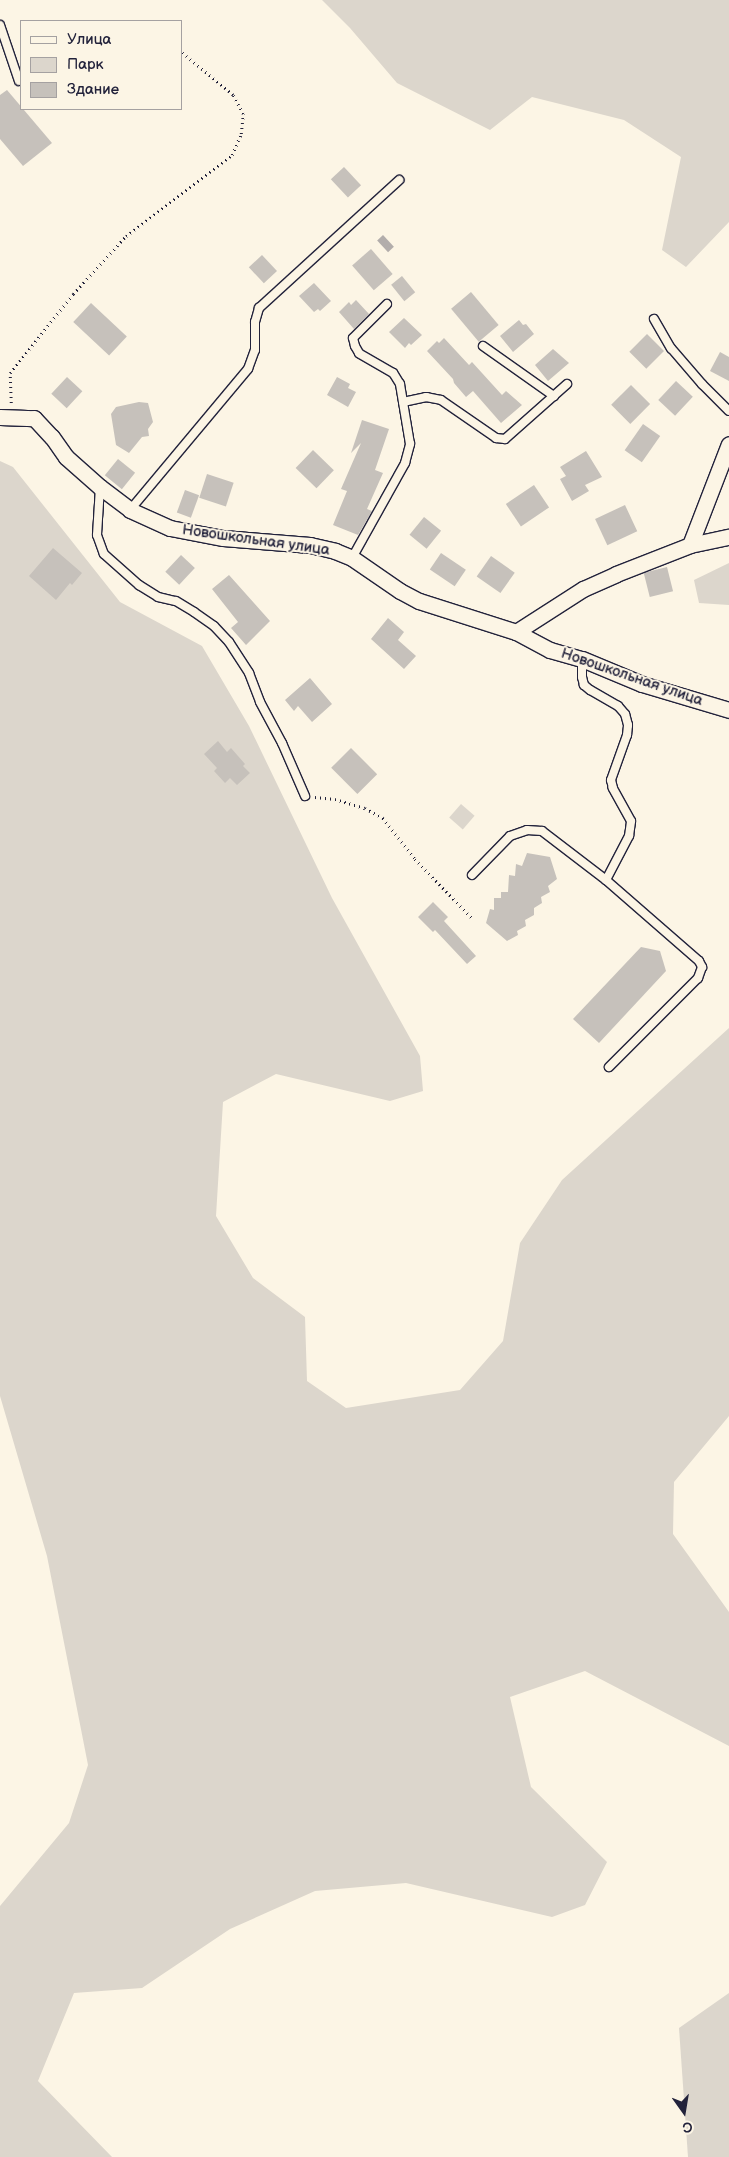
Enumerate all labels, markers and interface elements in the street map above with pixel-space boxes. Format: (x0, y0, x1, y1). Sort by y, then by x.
legend (20, 20, 182, 110)
text: Улица (67, 30, 111, 49)
text: Парк (67, 55, 104, 74)
text: Здание (67, 80, 119, 99)
street label: Новошкольная улица (181, 521, 331, 559)
street label: Новошкольная улица (559, 644, 705, 710)
north arrow (659, 2087, 709, 2137)
text: С (681, 2118, 694, 2136)

